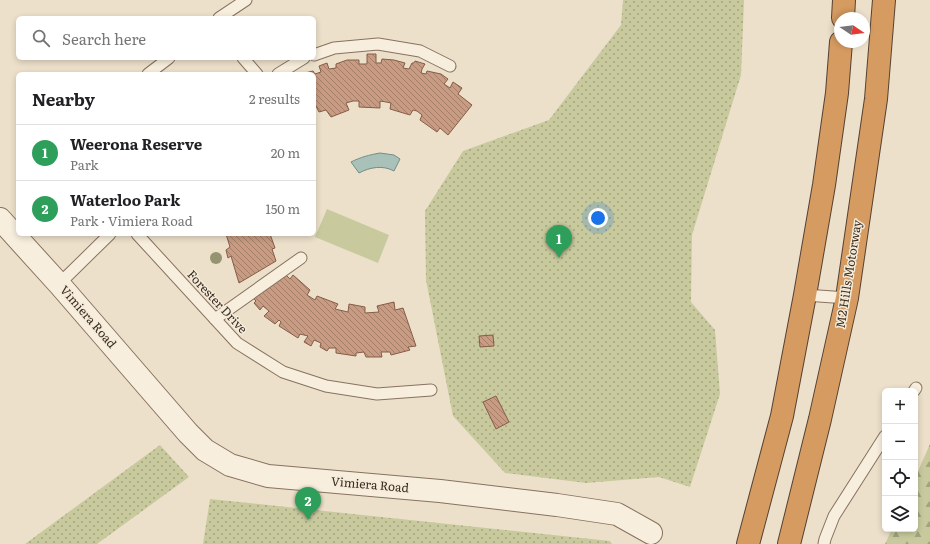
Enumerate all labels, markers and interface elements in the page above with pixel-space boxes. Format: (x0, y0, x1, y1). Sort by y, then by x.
north arrow (834, 12, 870, 48)
search box (16, 16, 316, 60)
icon: search (30, 27, 52, 49)
text: Search here (62, 27, 146, 50)
text: Nearby (32, 86, 95, 111)
text: 2 results (249, 89, 300, 108)
text: Weerona Reserve (70, 132, 202, 155)
text: 1 (42, 143, 48, 162)
text: 20 m (271, 143, 300, 162)
text: Park (70, 155, 99, 174)
text: Waterloo Park (70, 188, 180, 211)
text: 2 (42, 199, 48, 218)
text: 150 m (265, 199, 300, 218)
your location (588, 208, 608, 228)
text: Park · Vimiera Road (70, 211, 193, 230)
street label: M2 Hills Motorway (831, 218, 865, 329)
pin: 1 (546, 225, 572, 258)
street label: Forester Drive (183, 265, 252, 337)
street label: Vimiera Road (56, 281, 122, 352)
map controls (882, 388, 918, 532)
button: + (882, 388, 918, 424)
button: − (882, 424, 918, 460)
button: locate (882, 460, 918, 496)
street label: Vimiera Road (330, 472, 410, 496)
pin: 2 (295, 487, 321, 520)
button: layers (882, 496, 918, 532)

